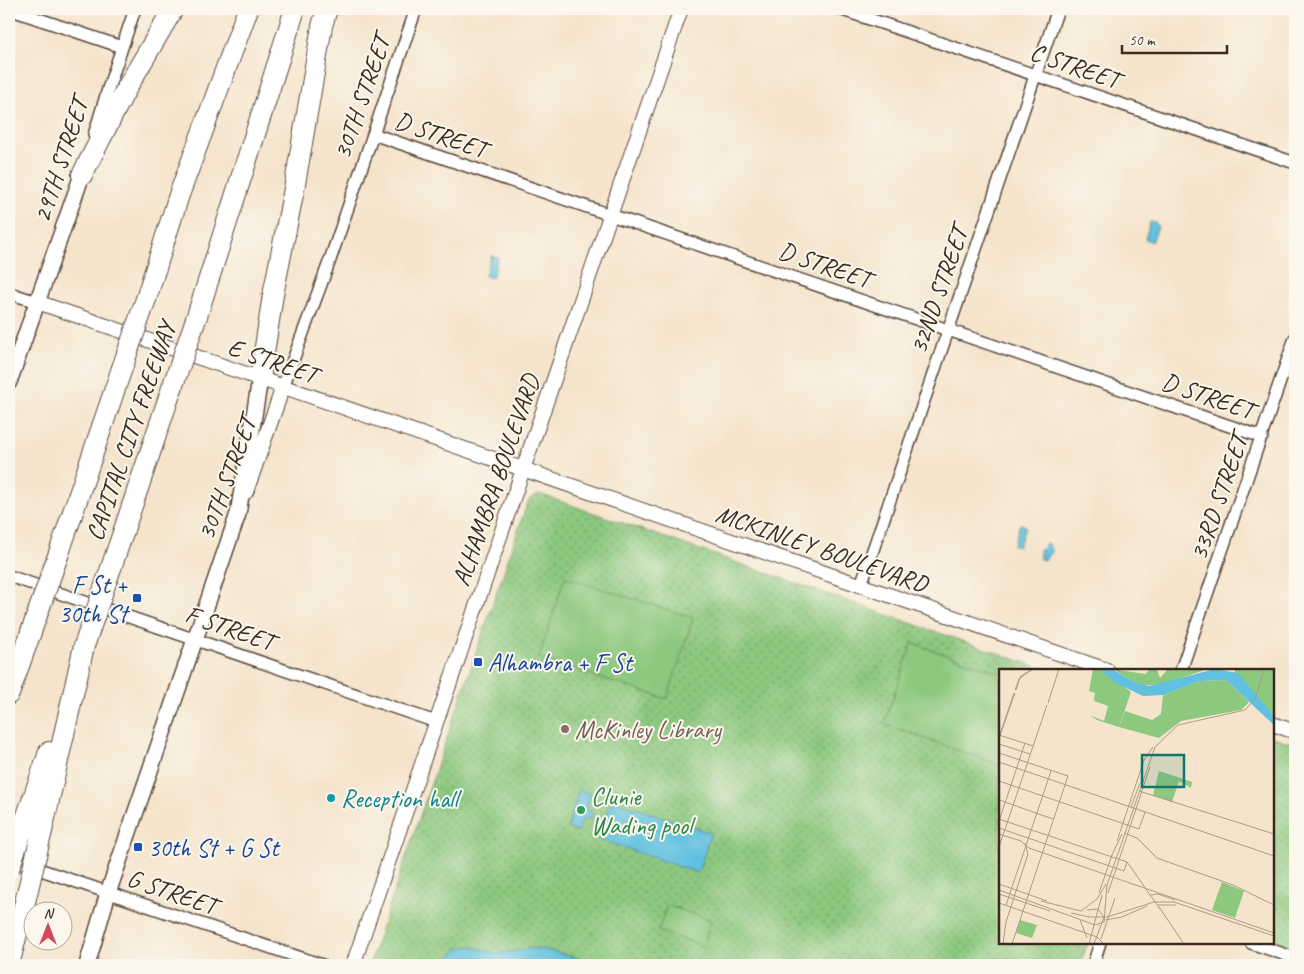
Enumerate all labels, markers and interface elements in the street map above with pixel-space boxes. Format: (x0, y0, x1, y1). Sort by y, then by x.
scale bar (1122, 22, 1226, 54)
street label: 30TH STREET (326, 25, 400, 163)
text: 50 m (1129, 31, 1156, 50)
street label: C STREET (1026, 36, 1130, 98)
street label: 29TH STREET (26, 88, 98, 226)
street label: D STREET (391, 104, 497, 168)
street label: 32ND STREET (902, 217, 978, 358)
street label: D STREET (775, 234, 881, 298)
street label: CAPITAL CITY FREEWAY (79, 315, 184, 545)
street label: E STREET (224, 331, 327, 393)
street label: D STREET (1158, 365, 1264, 429)
street label: ALHAMBRA BOULEVARD (445, 368, 548, 590)
street label: 30TH STREET (190, 407, 266, 544)
street label: 33RD STREET (1183, 424, 1257, 564)
street label: MCKINLEY BOULEVARD (712, 498, 933, 601)
place label: F St + 30th St (58, 569, 131, 630)
marker: F St + 30th St (131, 592, 143, 604)
street label: F STREET (181, 598, 284, 660)
place label: Alhambra + F St (488, 647, 635, 679)
marker: Alhambra + F St (472, 656, 484, 668)
inset map (999, 669, 1274, 944)
place label: McKinley Library (575, 714, 722, 746)
marker: McKinley Library (559, 723, 571, 735)
place label: Clunie Wading pool (591, 781, 697, 842)
place label: Reception hall (341, 783, 462, 815)
marker: Reception hall (325, 792, 337, 804)
marker: Clunie Wading pool (575, 804, 587, 816)
place label: 30th St + G St (148, 832, 281, 864)
marker: 30th St + G St (132, 841, 144, 853)
street label: G STREET (123, 862, 227, 924)
north arrow (22, 902, 72, 952)
text: N (44, 905, 55, 922)

